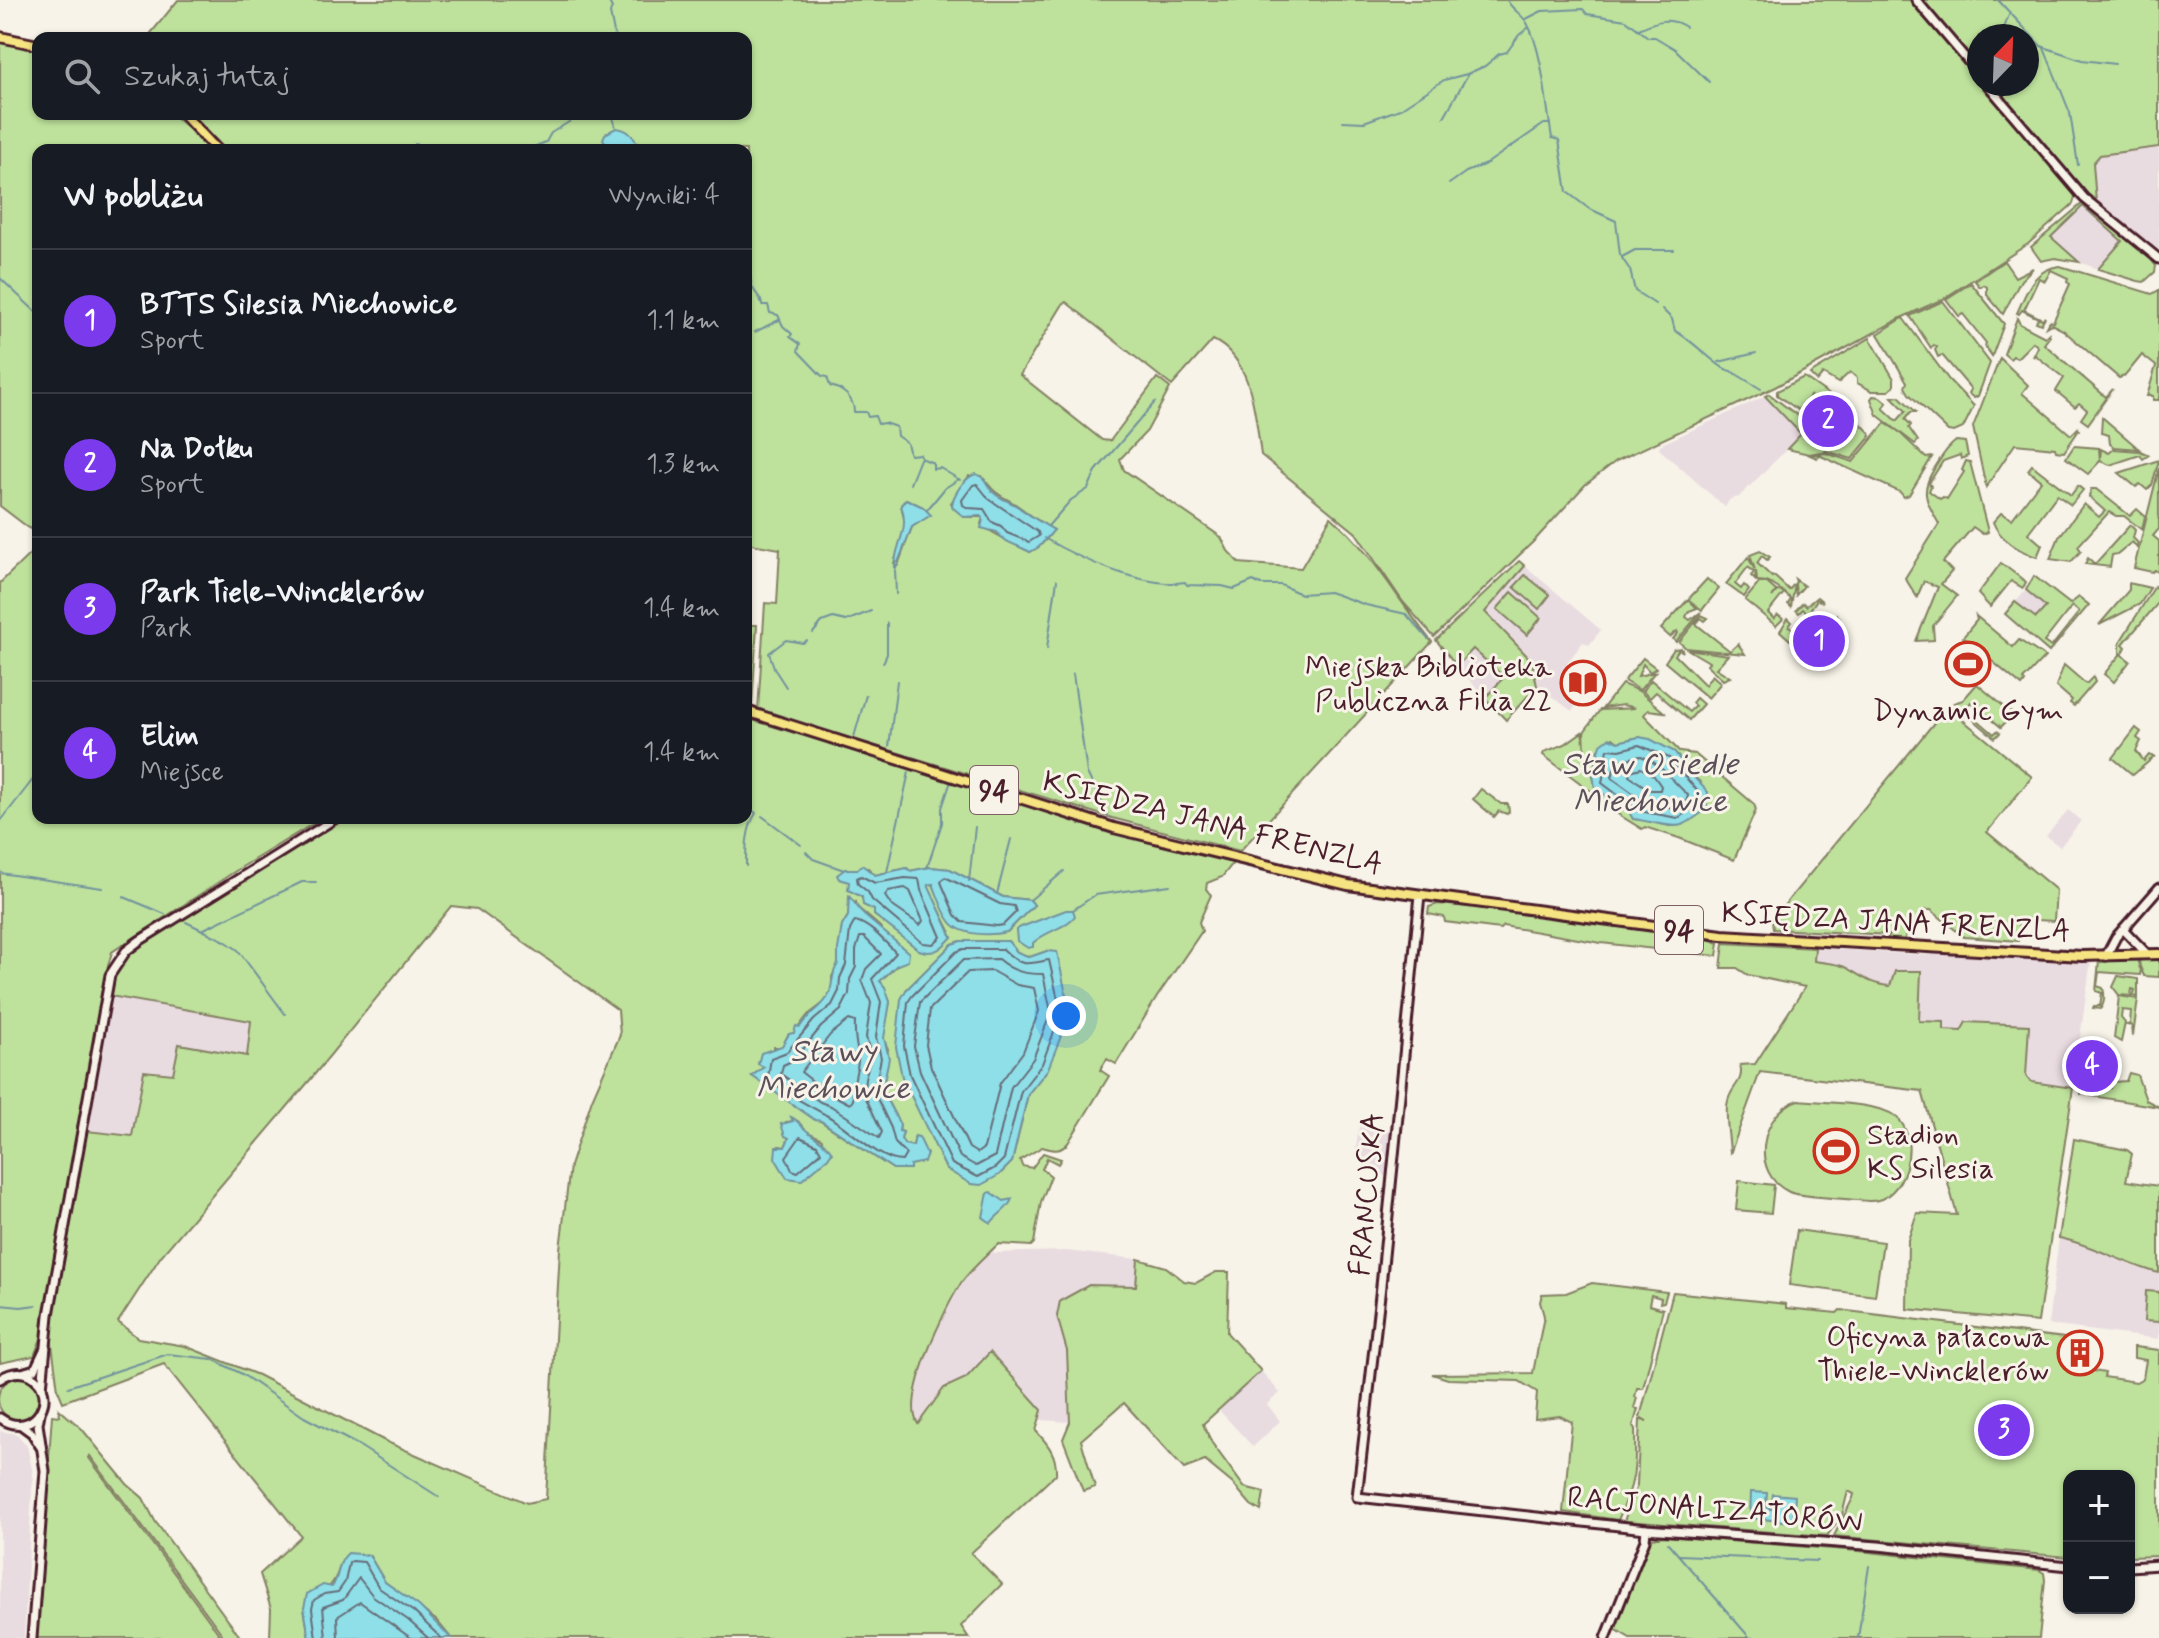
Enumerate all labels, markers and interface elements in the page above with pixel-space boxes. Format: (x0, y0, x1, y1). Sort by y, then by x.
north arrow (1967, 24, 2039, 96)
search box (32, 32, 752, 120)
icon: search (60, 54, 104, 98)
text: Szukaj tutaj (124, 57, 290, 96)
text: W pobliżu (64, 174, 203, 219)
text: Wyniki: 4 (609, 179, 720, 213)
text: BTTS Silesia Miechowice (140, 285, 457, 324)
text: 1 (84, 304, 96, 338)
text: 1.1 km (646, 304, 720, 338)
text: Sport (140, 324, 204, 358)
pin: 2 (1802, 391, 1854, 451)
text: Na Dołku (140, 429, 253, 468)
text: 2 (84, 448, 96, 482)
text: 1.3 km (646, 448, 720, 482)
text: Sport (140, 468, 204, 502)
text: Park Tiele-Wincklerów (140, 573, 424, 612)
text: 3 (84, 592, 96, 626)
text: 1.4 km (643, 592, 720, 626)
pin: 1 (1793, 611, 1845, 671)
text: Park (140, 612, 192, 646)
sports icon: Dynamic Gym (1944, 640, 1992, 688)
place label: Miejska Biblioteka Publiczna Filia 22 (1305, 648, 1553, 721)
library icon: Miejska Biblioteka Publiczna Filia 22 (1559, 659, 1607, 707)
place label: Dynamic Gym (1872, 692, 2064, 731)
text: Elim (140, 717, 199, 756)
text: 4 (82, 736, 98, 770)
text: 1.4 km (643, 736, 720, 770)
water label: Staw Osiedle Miechowice (1562, 744, 1740, 823)
text: Miejsce (140, 756, 224, 790)
street label: KSIĘDZA JANA FRENZLA (1038, 762, 1387, 885)
road number: 94 (970, 766, 1018, 814)
street label: KSIĘDZA JANA FRENZLA (1721, 894, 2071, 951)
road number: 94 (1655, 906, 1703, 954)
your location (1046, 996, 1086, 1036)
water label: Stawy Miechowice (756, 1031, 911, 1110)
pin: 4 (2066, 1036, 2118, 1096)
street label: FRANCUSKA (1341, 1111, 1394, 1278)
place label: Stadion KS Silesia (1867, 1116, 1994, 1189)
sports icon: Stadion KS Silesia (1812, 1127, 1860, 1175)
place label: Oficyna pałacowa Thiele-Wincklerów (1817, 1318, 2050, 1391)
building icon: Oficyna pałacowa Thiele-Wincklerów (2056, 1329, 2104, 1377)
pin: 3 (1978, 1400, 2030, 1460)
map controls (2063, 1470, 2135, 1614)
button: + (2063, 1470, 2135, 1542)
street label: RACJONALIZATORÓW (1566, 1478, 1864, 1543)
button: − (2063, 1542, 2135, 1614)

